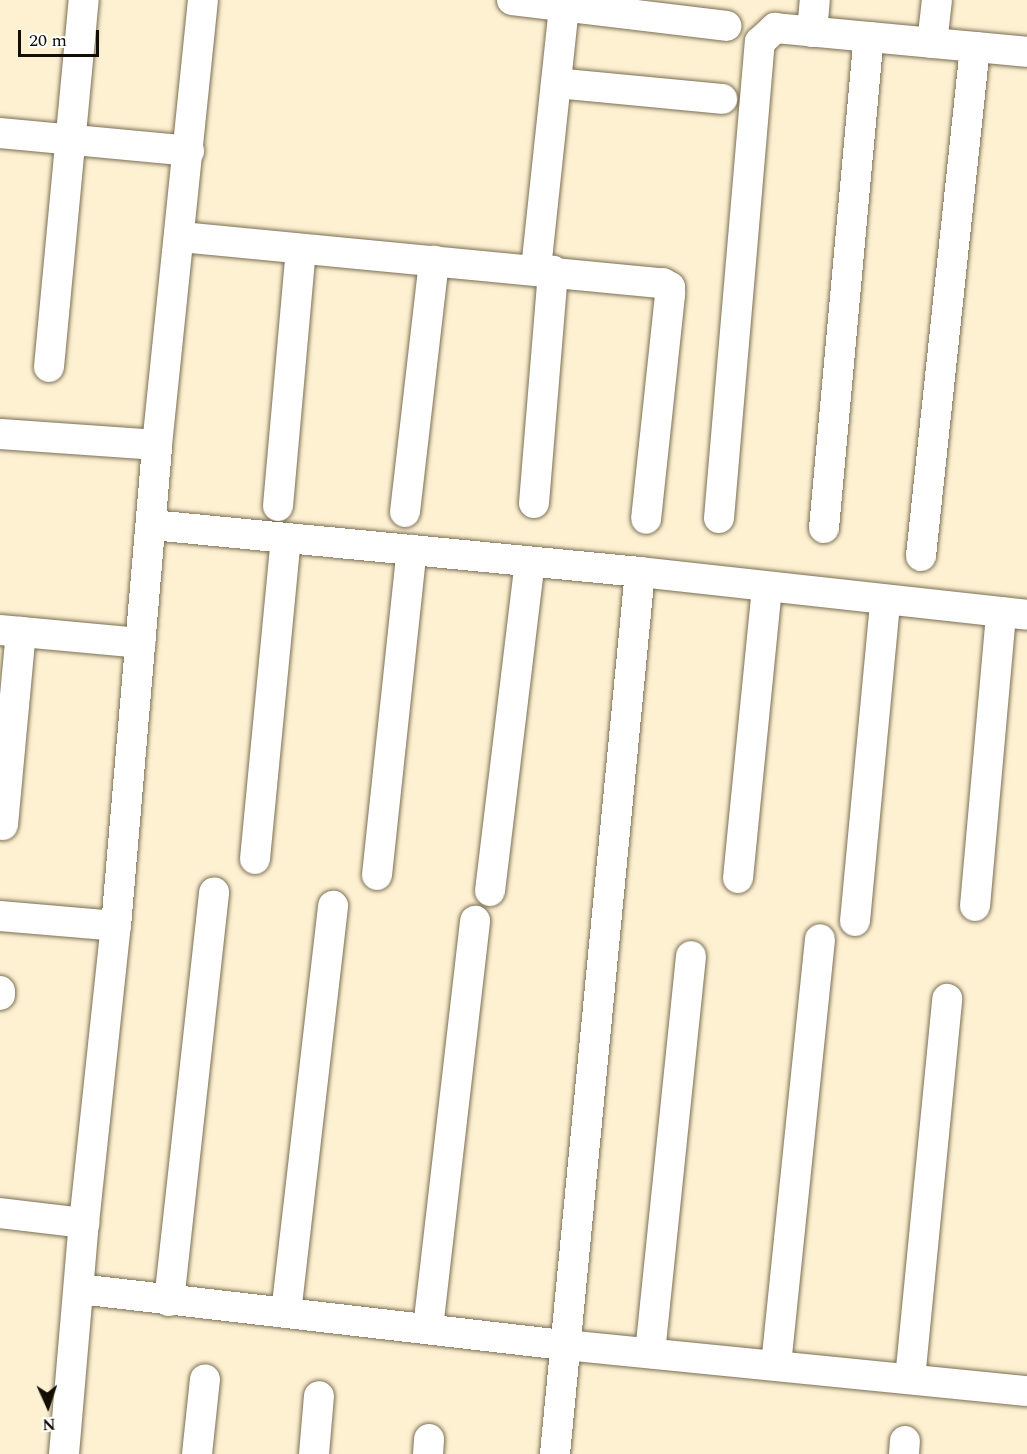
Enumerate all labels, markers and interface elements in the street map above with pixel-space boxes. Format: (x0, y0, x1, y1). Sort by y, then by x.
scale bar (21, 18, 102, 56)
text: 20 m (29, 27, 67, 54)
north arrow (18, 1376, 78, 1436)
text: N (42, 1412, 56, 1436)

